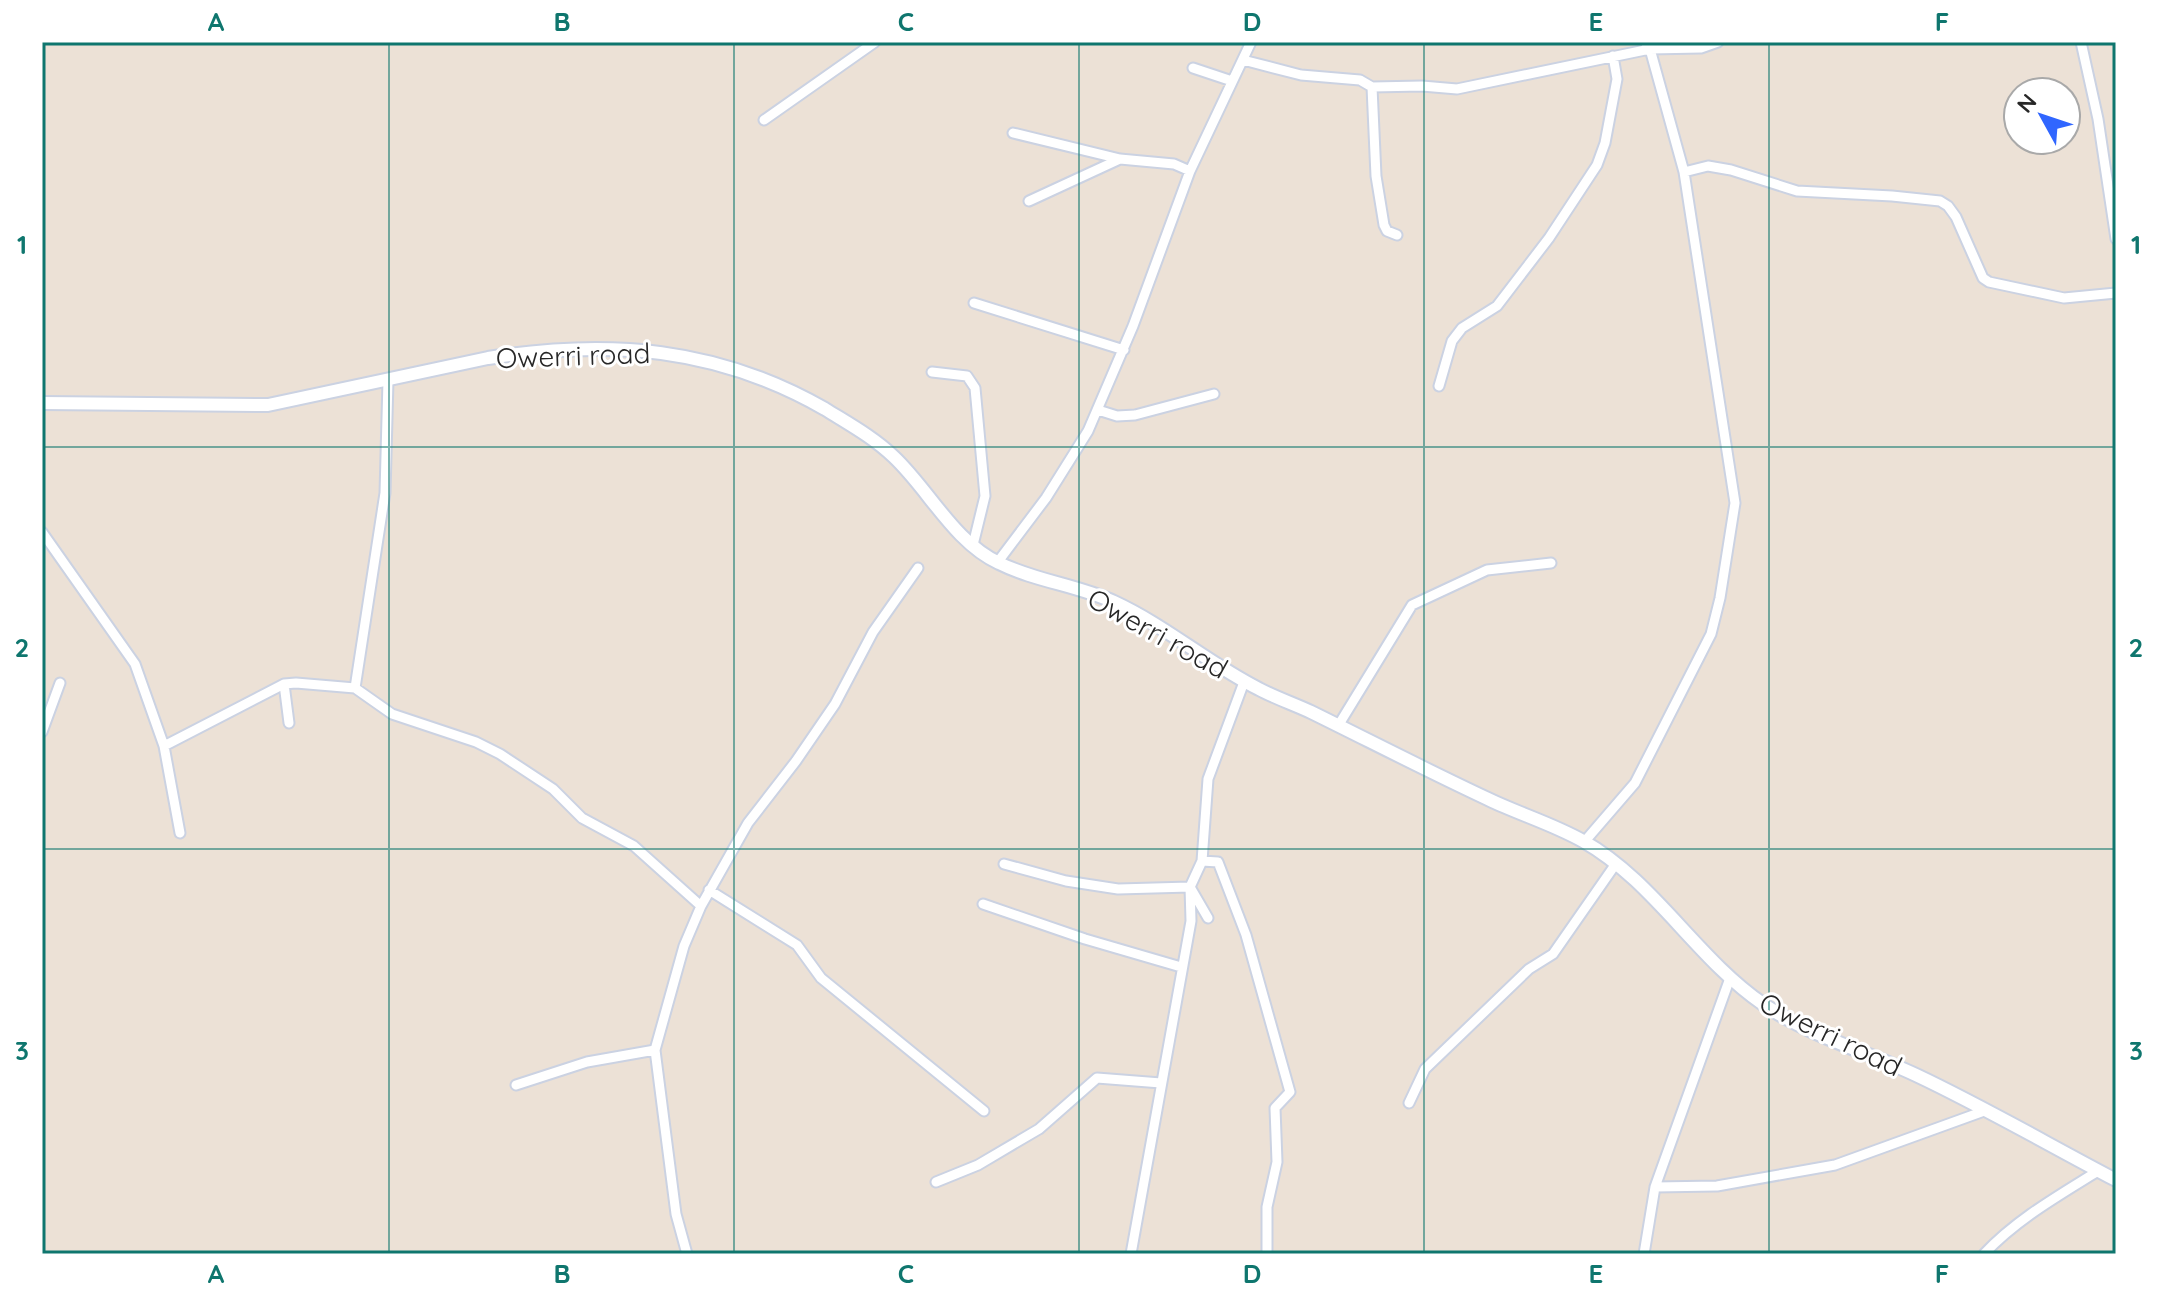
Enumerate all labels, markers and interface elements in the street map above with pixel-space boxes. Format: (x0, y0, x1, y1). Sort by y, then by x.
text: A (208, 5, 225, 38)
text: B (553, 5, 571, 38)
text: C (898, 5, 914, 38)
text: D (1243, 5, 1261, 38)
text: E (1589, 5, 1603, 38)
text: F (1935, 5, 1949, 38)
north arrow (2002, 76, 2082, 156)
text: N (2011, 88, 2043, 118)
text: 1 (17, 228, 27, 261)
text: 1 (2131, 228, 2141, 261)
street label: Owerri road (495, 335, 651, 375)
street label: Owerri road (1082, 580, 1234, 686)
text: 2 (15, 631, 29, 664)
text: 2 (2129, 631, 2143, 664)
street label: Owerri road (1754, 984, 1908, 1084)
text: 3 (15, 1034, 29, 1067)
text: 3 (2129, 1034, 2143, 1067)
text: A (208, 1257, 225, 1290)
text: B (553, 1257, 571, 1290)
text: C (898, 1257, 914, 1290)
text: D (1243, 1257, 1261, 1290)
text: E (1589, 1257, 1603, 1290)
text: F (1935, 1257, 1949, 1290)

